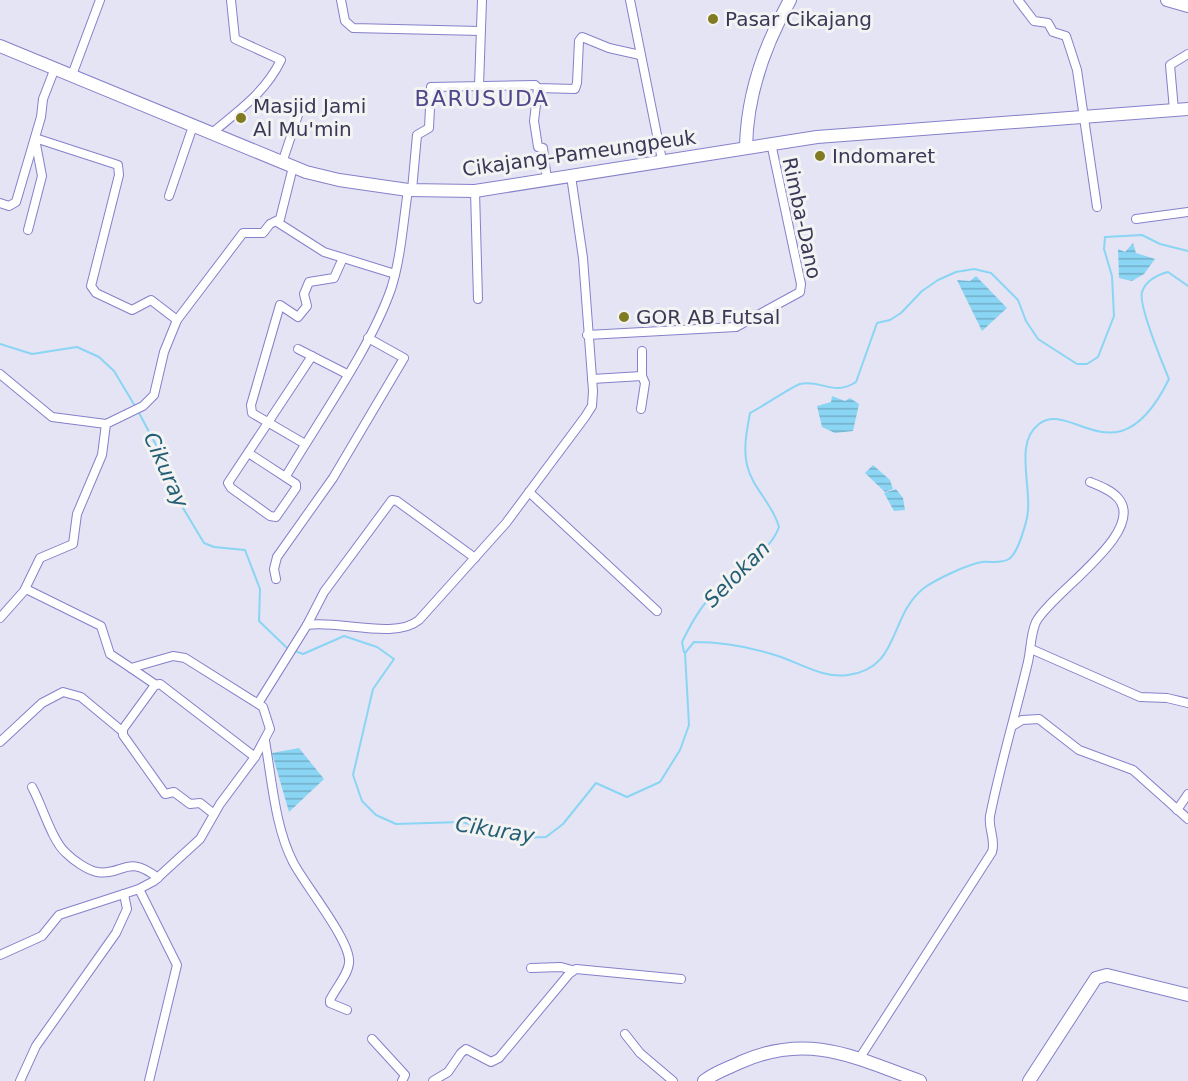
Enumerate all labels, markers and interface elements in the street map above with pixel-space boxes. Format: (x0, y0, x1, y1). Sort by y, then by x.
place label: Pasar Cikajang (725, 7, 872, 31)
marker: Pasar Cikajang (706, 12, 720, 26)
district label: BARUSUDA (414, 86, 550, 111)
place label: Masjid Jami Al Mu'min (253, 94, 366, 141)
marker: Masjid Jami Al Mu'min (234, 111, 248, 125)
street label: Cikajang-Pameungpeuk (461, 125, 698, 181)
place label: Indomaret (832, 144, 935, 168)
marker: Indomaret (813, 149, 827, 163)
street label: Rimba-Dano (777, 155, 827, 281)
place label: GOR AB Futsal (636, 305, 780, 329)
marker: GOR AB Futsal (617, 310, 631, 324)
water label: Cikuray (139, 429, 193, 512)
water label: Selokan (699, 536, 775, 612)
water label: Cikuray (454, 812, 537, 848)

